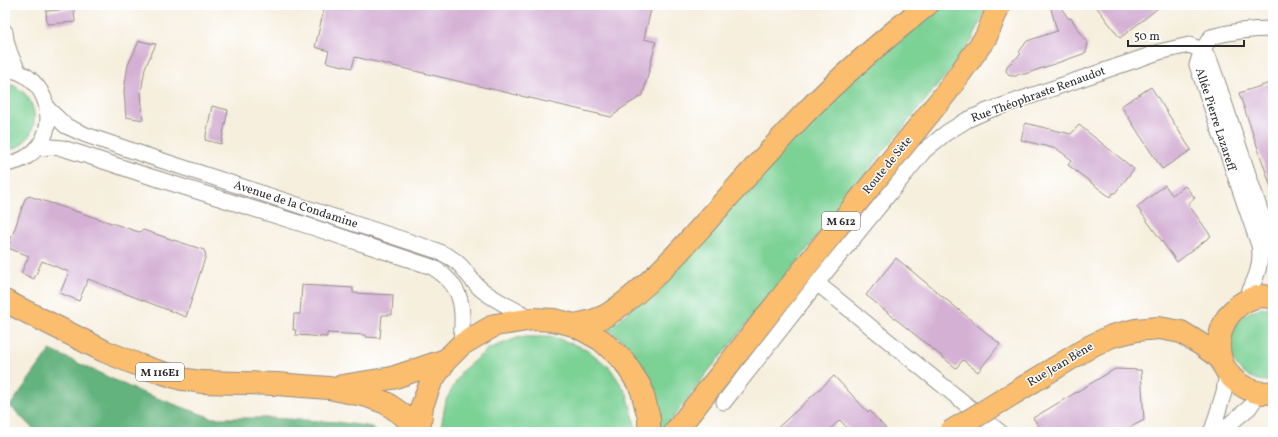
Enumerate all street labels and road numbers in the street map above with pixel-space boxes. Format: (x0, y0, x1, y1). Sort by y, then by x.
street label: Rue Théophraste Renaudot (969, 63, 1108, 127)
street label: Allée Pierre Lazareff (1191, 66, 1240, 174)
street label: Route de Sète (859, 133, 916, 198)
street label: Avenue de la Condamine (232, 177, 360, 233)
road number: M 612 (822, 212, 860, 230)
street label: Rue Jean Bène (1025, 339, 1097, 391)
road number: M 116E1 (136, 363, 184, 381)

